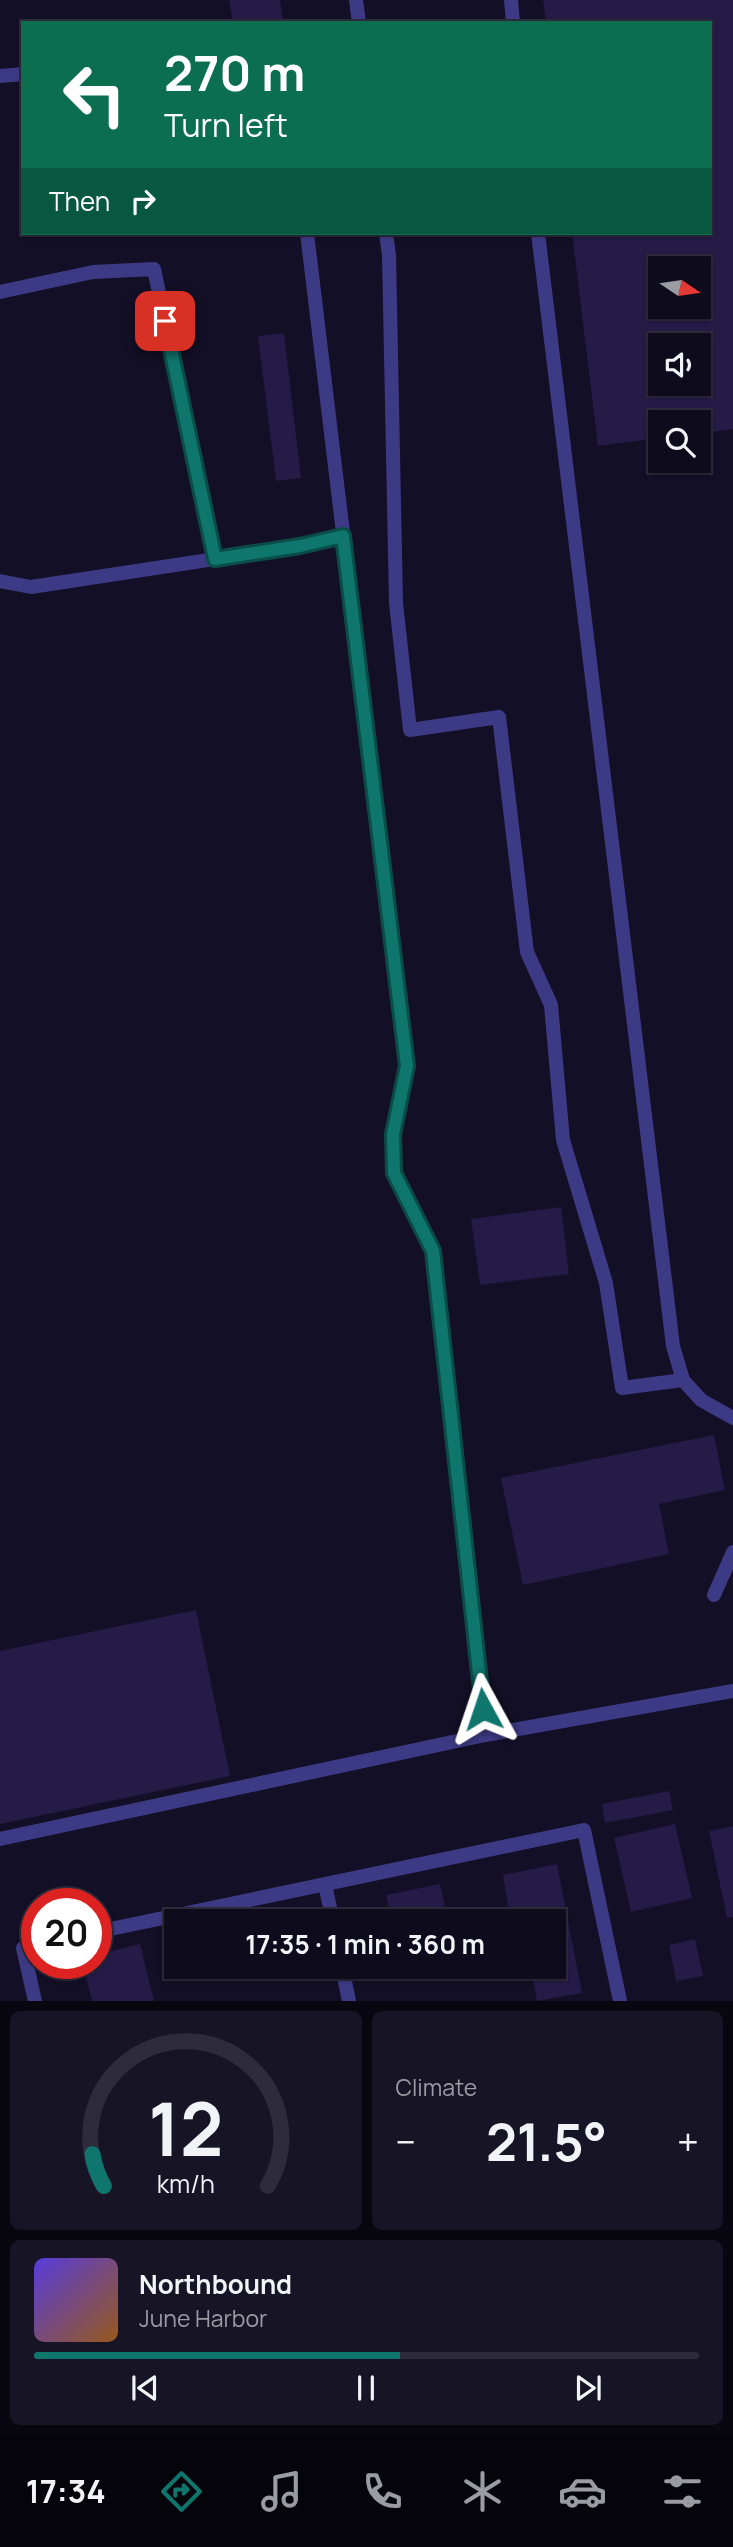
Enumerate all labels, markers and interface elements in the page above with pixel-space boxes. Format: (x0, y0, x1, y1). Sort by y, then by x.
text: 270 m (164, 39, 305, 106)
icon: left (49, 49, 140, 140)
text: Turn left (164, 103, 288, 147)
icon: right (124, 182, 162, 220)
text: Then (49, 183, 110, 219)
north arrow (648, 256, 710, 318)
map controls (648, 256, 711, 473)
pin (135, 291, 195, 351)
icon: arrive (146, 302, 184, 340)
button: sound (648, 333, 711, 396)
button: search (648, 410, 711, 473)
position arrow (446, 1672, 520, 1746)
speed limit sign: 20 (21, 1888, 112, 1979)
text: 17:35 · 1 min · 360 m (245, 1926, 485, 1962)
text: Climate (396, 2071, 477, 2103)
text: 12 (148, 2079, 223, 2179)
text: 21.5° (486, 2106, 607, 2177)
text: − (396, 2115, 416, 2167)
text: + (677, 2115, 699, 2167)
text: km/h (157, 2166, 215, 2201)
text: Northbound (139, 2266, 292, 2302)
text: June Harbor (139, 2302, 267, 2334)
icon: previous (126, 2369, 164, 2407)
icon: pause (347, 2369, 385, 2407)
icon: next (569, 2369, 607, 2407)
icon: directions (157, 2467, 206, 2516)
icon: music (257, 2467, 306, 2516)
icon: phone (358, 2467, 407, 2516)
icon: climate (458, 2467, 507, 2516)
icon: car (558, 2467, 607, 2516)
icon: filters (658, 2467, 707, 2516)
text: 17:34 (26, 2469, 106, 2513)

